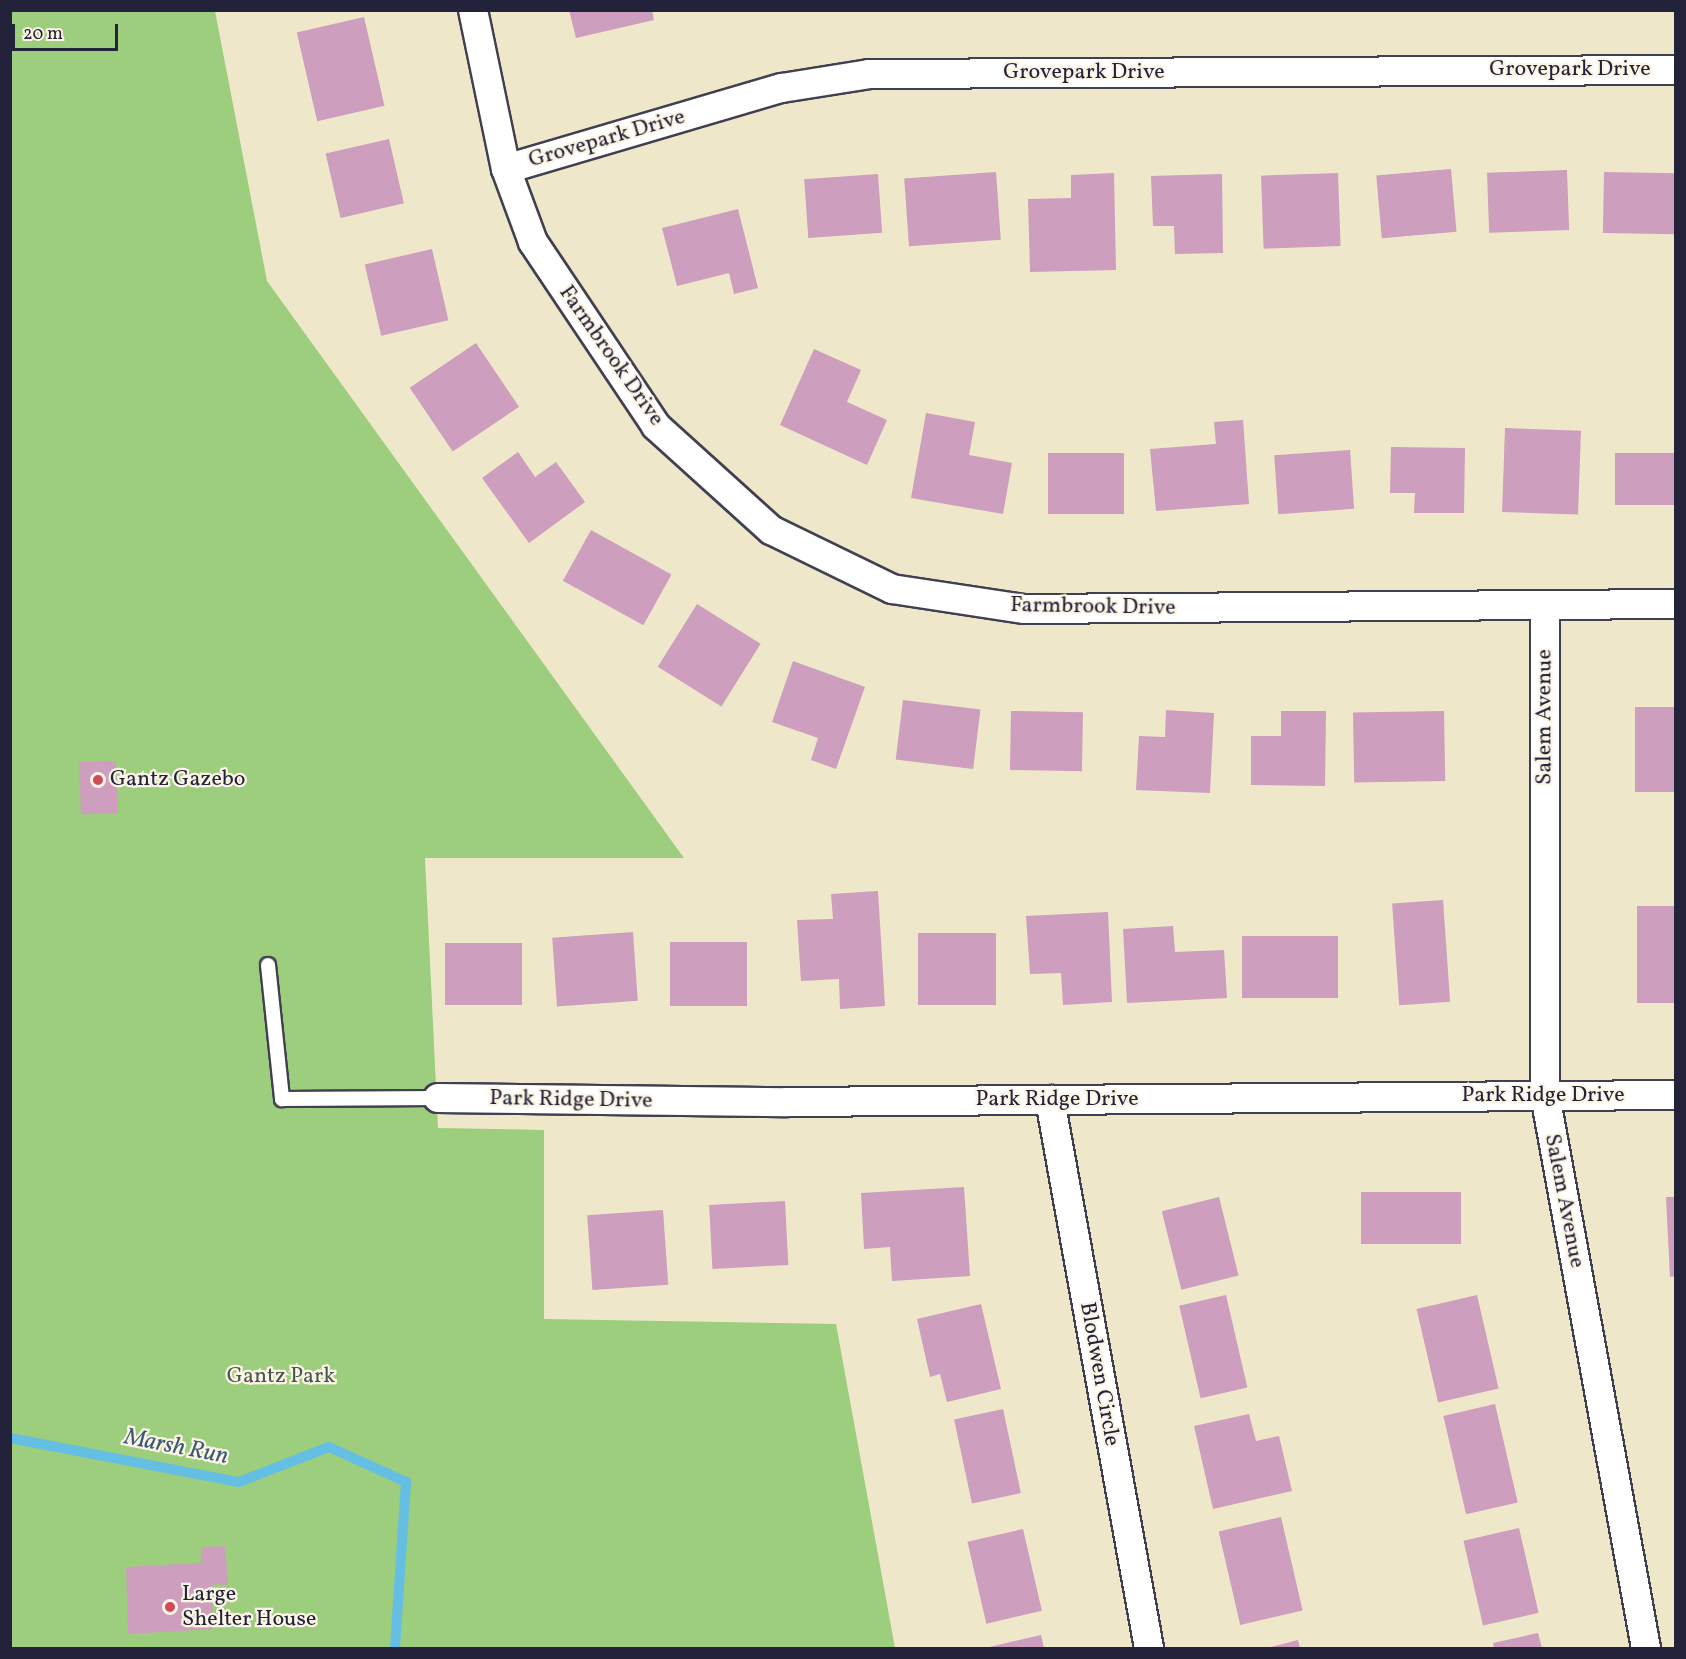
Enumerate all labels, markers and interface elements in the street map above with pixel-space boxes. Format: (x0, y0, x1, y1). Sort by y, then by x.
scale bar (15, 12, 122, 50)
text: 20 m (23, 22, 63, 47)
street label: Grovepark Drive (1489, 57, 1651, 83)
street label: Grovepark Drive (1003, 60, 1165, 86)
street label: Grovepark Drive (526, 104, 688, 174)
street label: Farmbrook Drive (553, 281, 669, 431)
street label: Farmbrook Drive (1010, 592, 1176, 622)
street label: Salem Avenue (1532, 649, 1558, 785)
place label: Gantz Gazebo (110, 767, 246, 793)
marker: Gantz Gazebo (91, 773, 105, 787)
street label: Park Ridge Drive (1461, 1083, 1625, 1109)
street label: Park Ridge Drive (489, 1085, 653, 1115)
street label: Park Ridge Drive (975, 1087, 1139, 1113)
street label: Salem Avenue (1538, 1132, 1590, 1270)
street label: Blodwen Circle (1073, 1300, 1125, 1448)
park label: Gantz Park (227, 1364, 335, 1390)
water label: Marsh Run (122, 1424, 230, 1472)
place label: Large Shelter House (182, 1581, 316, 1633)
marker: Large Shelter House (163, 1600, 177, 1614)

